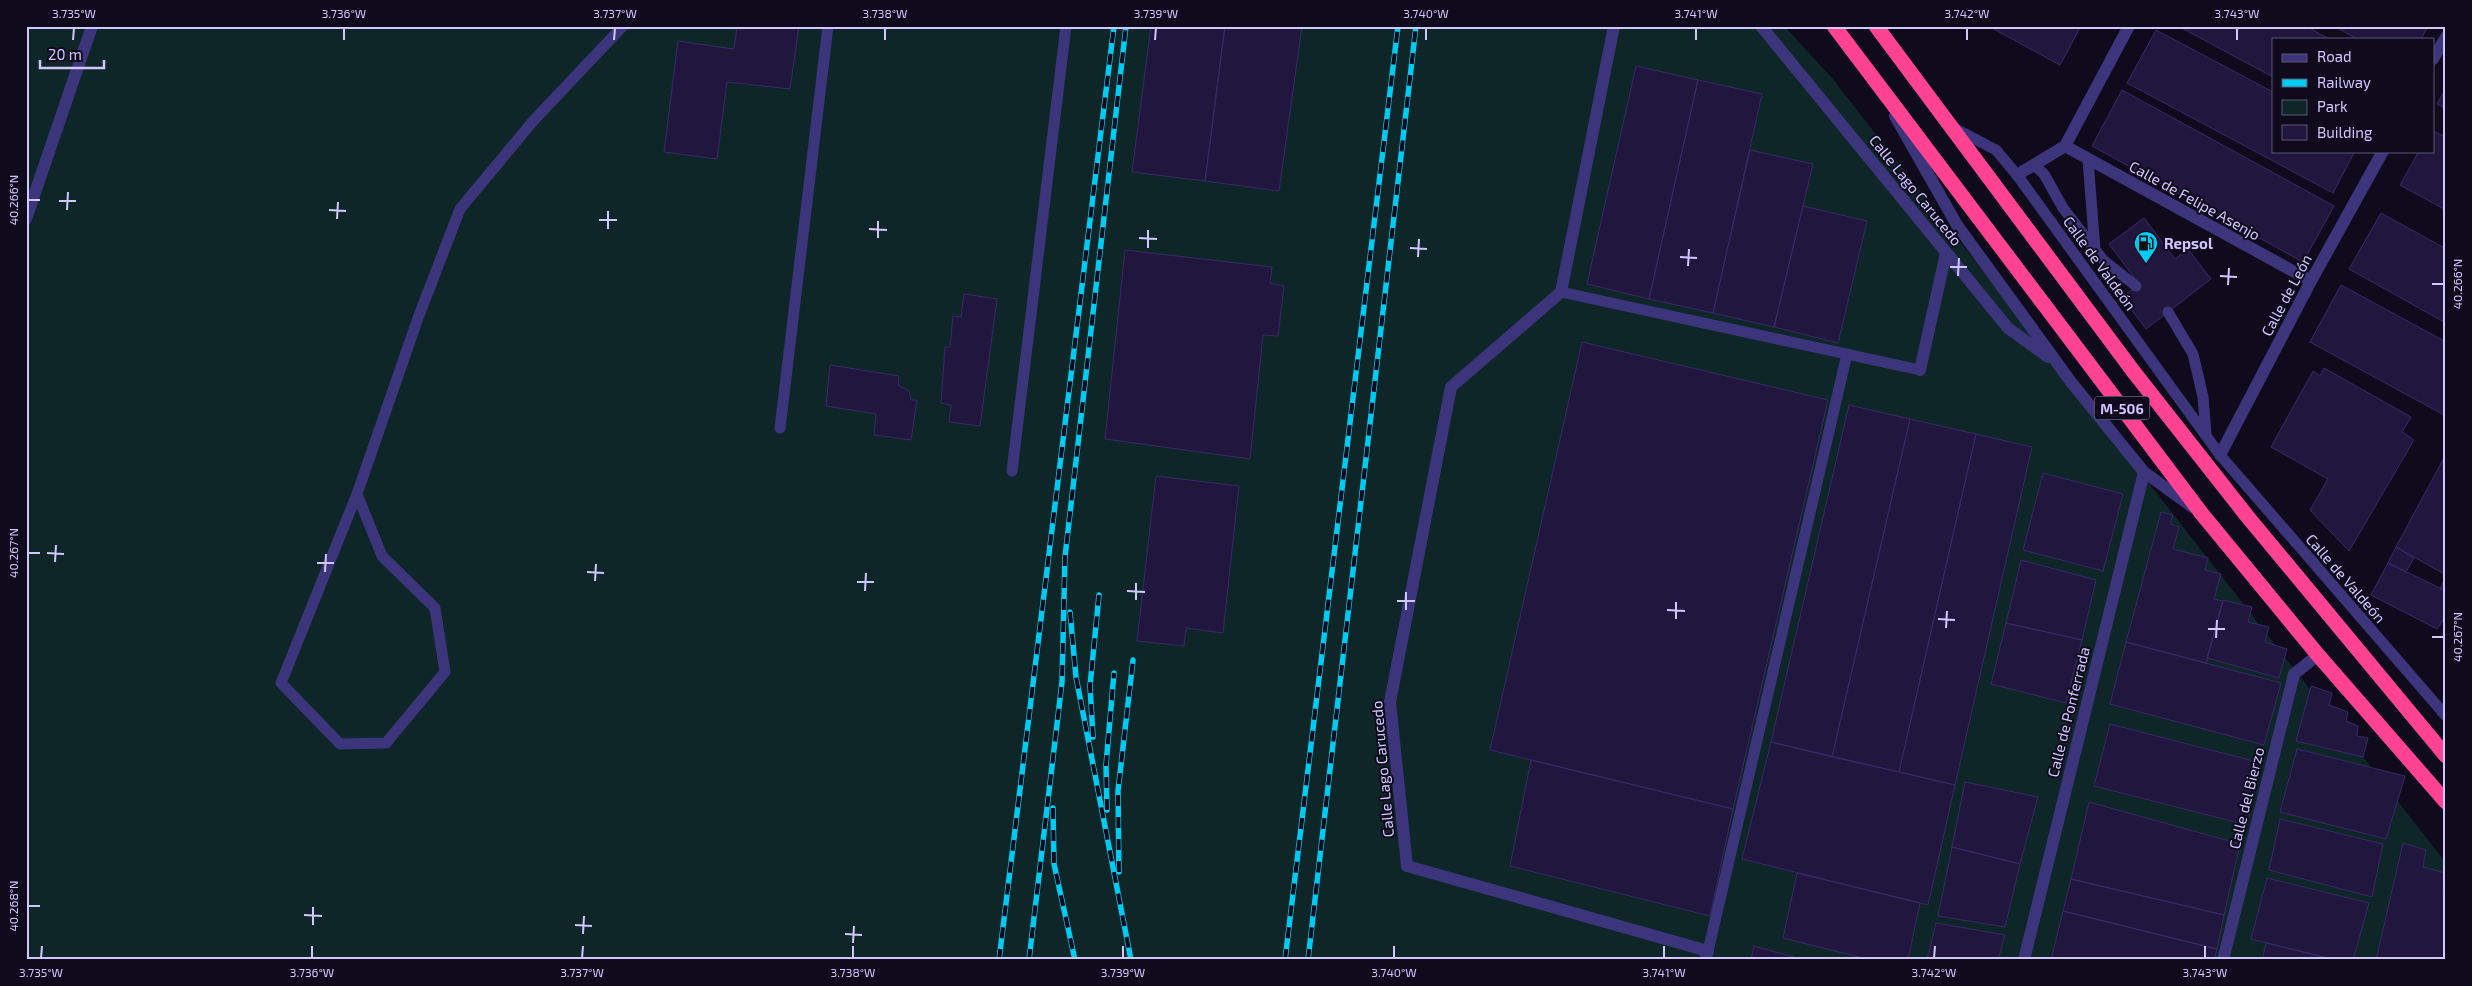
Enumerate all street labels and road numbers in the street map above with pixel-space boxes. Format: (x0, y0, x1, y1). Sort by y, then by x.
street label: Calle Lago Carucedo (1866, 131, 1966, 249)
street label: Calle de Felipe Asenjo (2126, 157, 2264, 244)
street label: Calle de Valdeón (2060, 212, 2140, 314)
street label: Calle de León (2257, 251, 2315, 339)
road number: M-506 (2094, 396, 2150, 419)
street label: Calle de Valdeón (2302, 530, 2390, 626)
street label: Calle de Ponferrada (2043, 645, 2093, 779)
street label: Calle Lago Carucedo (1367, 700, 1397, 838)
street label: Calle del Bierzo (2225, 745, 2267, 851)

